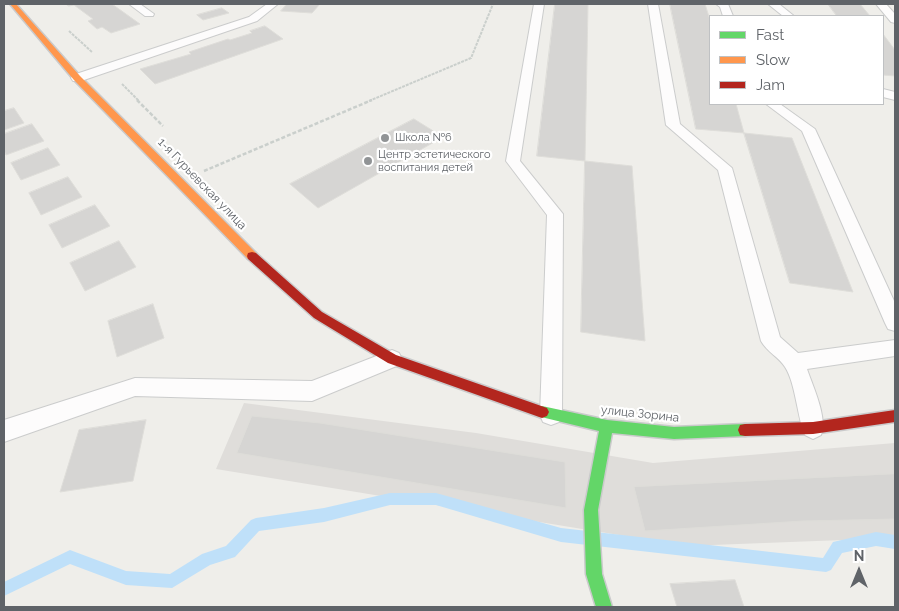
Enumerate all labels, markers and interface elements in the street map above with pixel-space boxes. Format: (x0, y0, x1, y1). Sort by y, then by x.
legend (709, 15, 884, 105)
text: Fast (756, 26, 784, 44)
text: Slow (756, 51, 790, 69)
text: Jam (756, 76, 785, 94)
place label: Школа №6 (395, 131, 452, 145)
marker: Школа №6 (379, 132, 391, 144)
street label: 1-я Гурьевская улица (155, 135, 249, 233)
place label: Центр эстетического воспитания детей (378, 148, 491, 174)
marker: Центр эстетического воспитания детей (362, 155, 374, 167)
street label: улица Зорина (600, 403, 680, 425)
north arrow (834, 546, 884, 596)
text: N (854, 548, 864, 564)

